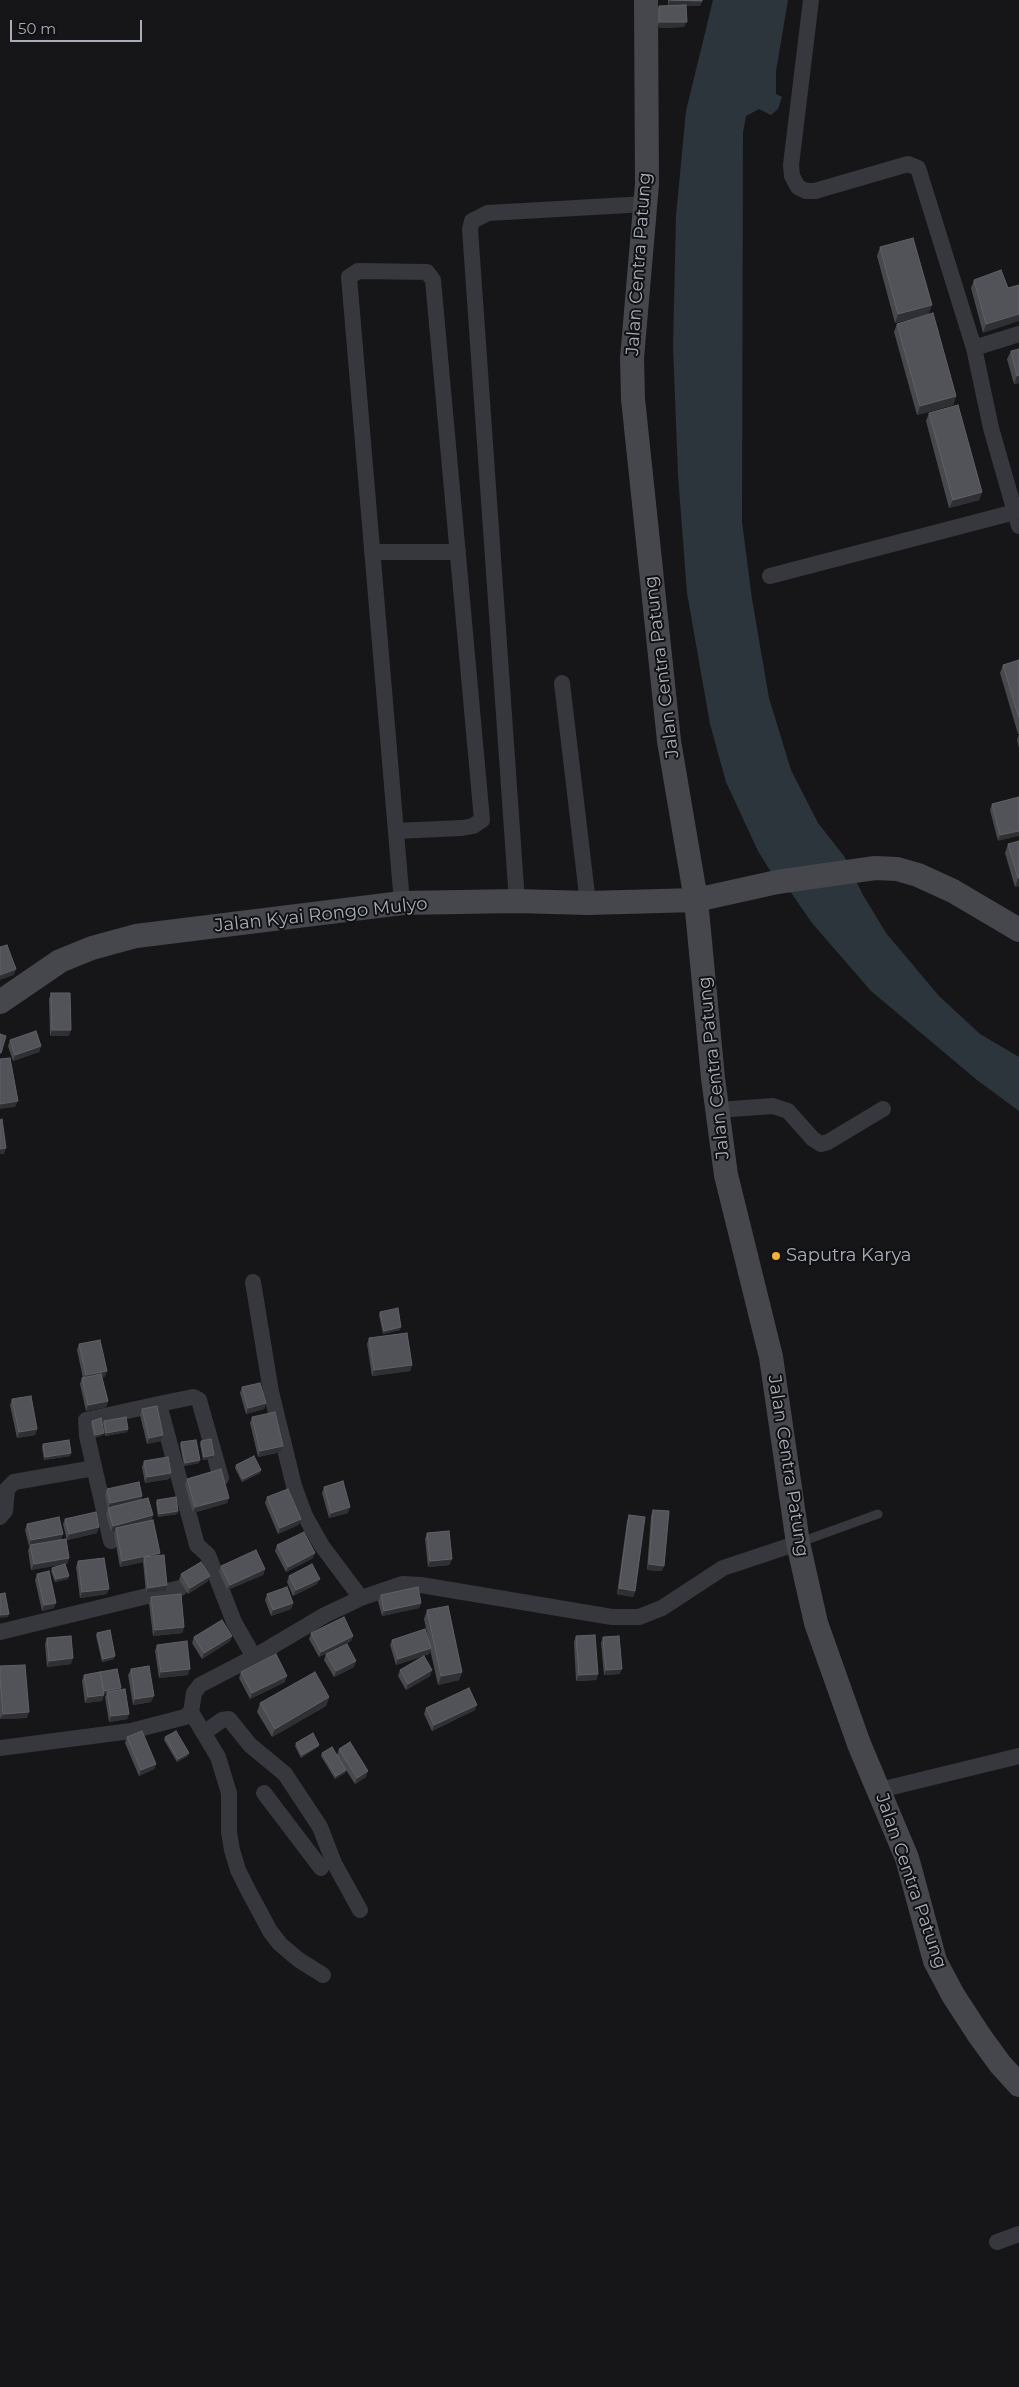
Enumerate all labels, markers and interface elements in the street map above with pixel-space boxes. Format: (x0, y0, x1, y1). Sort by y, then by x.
scale bar (12, 10, 145, 42)
text: 50 m (18, 19, 56, 38)
street label: Jalan Centra Patung (622, 172, 656, 356)
street label: Jalan Centra Patung (640, 575, 684, 759)
street label: Jalan Kyai Rongo Mulyo (213, 893, 429, 937)
street label: Jalan Centra Patung (694, 976, 734, 1160)
place label: Saputra Karya (786, 1245, 911, 1267)
marker: Saputra Karya (770, 1250, 782, 1262)
street label: Jalan Centra Patung (763, 1374, 813, 1558)
street label: Jalan Centra Patung (871, 1791, 951, 1971)

